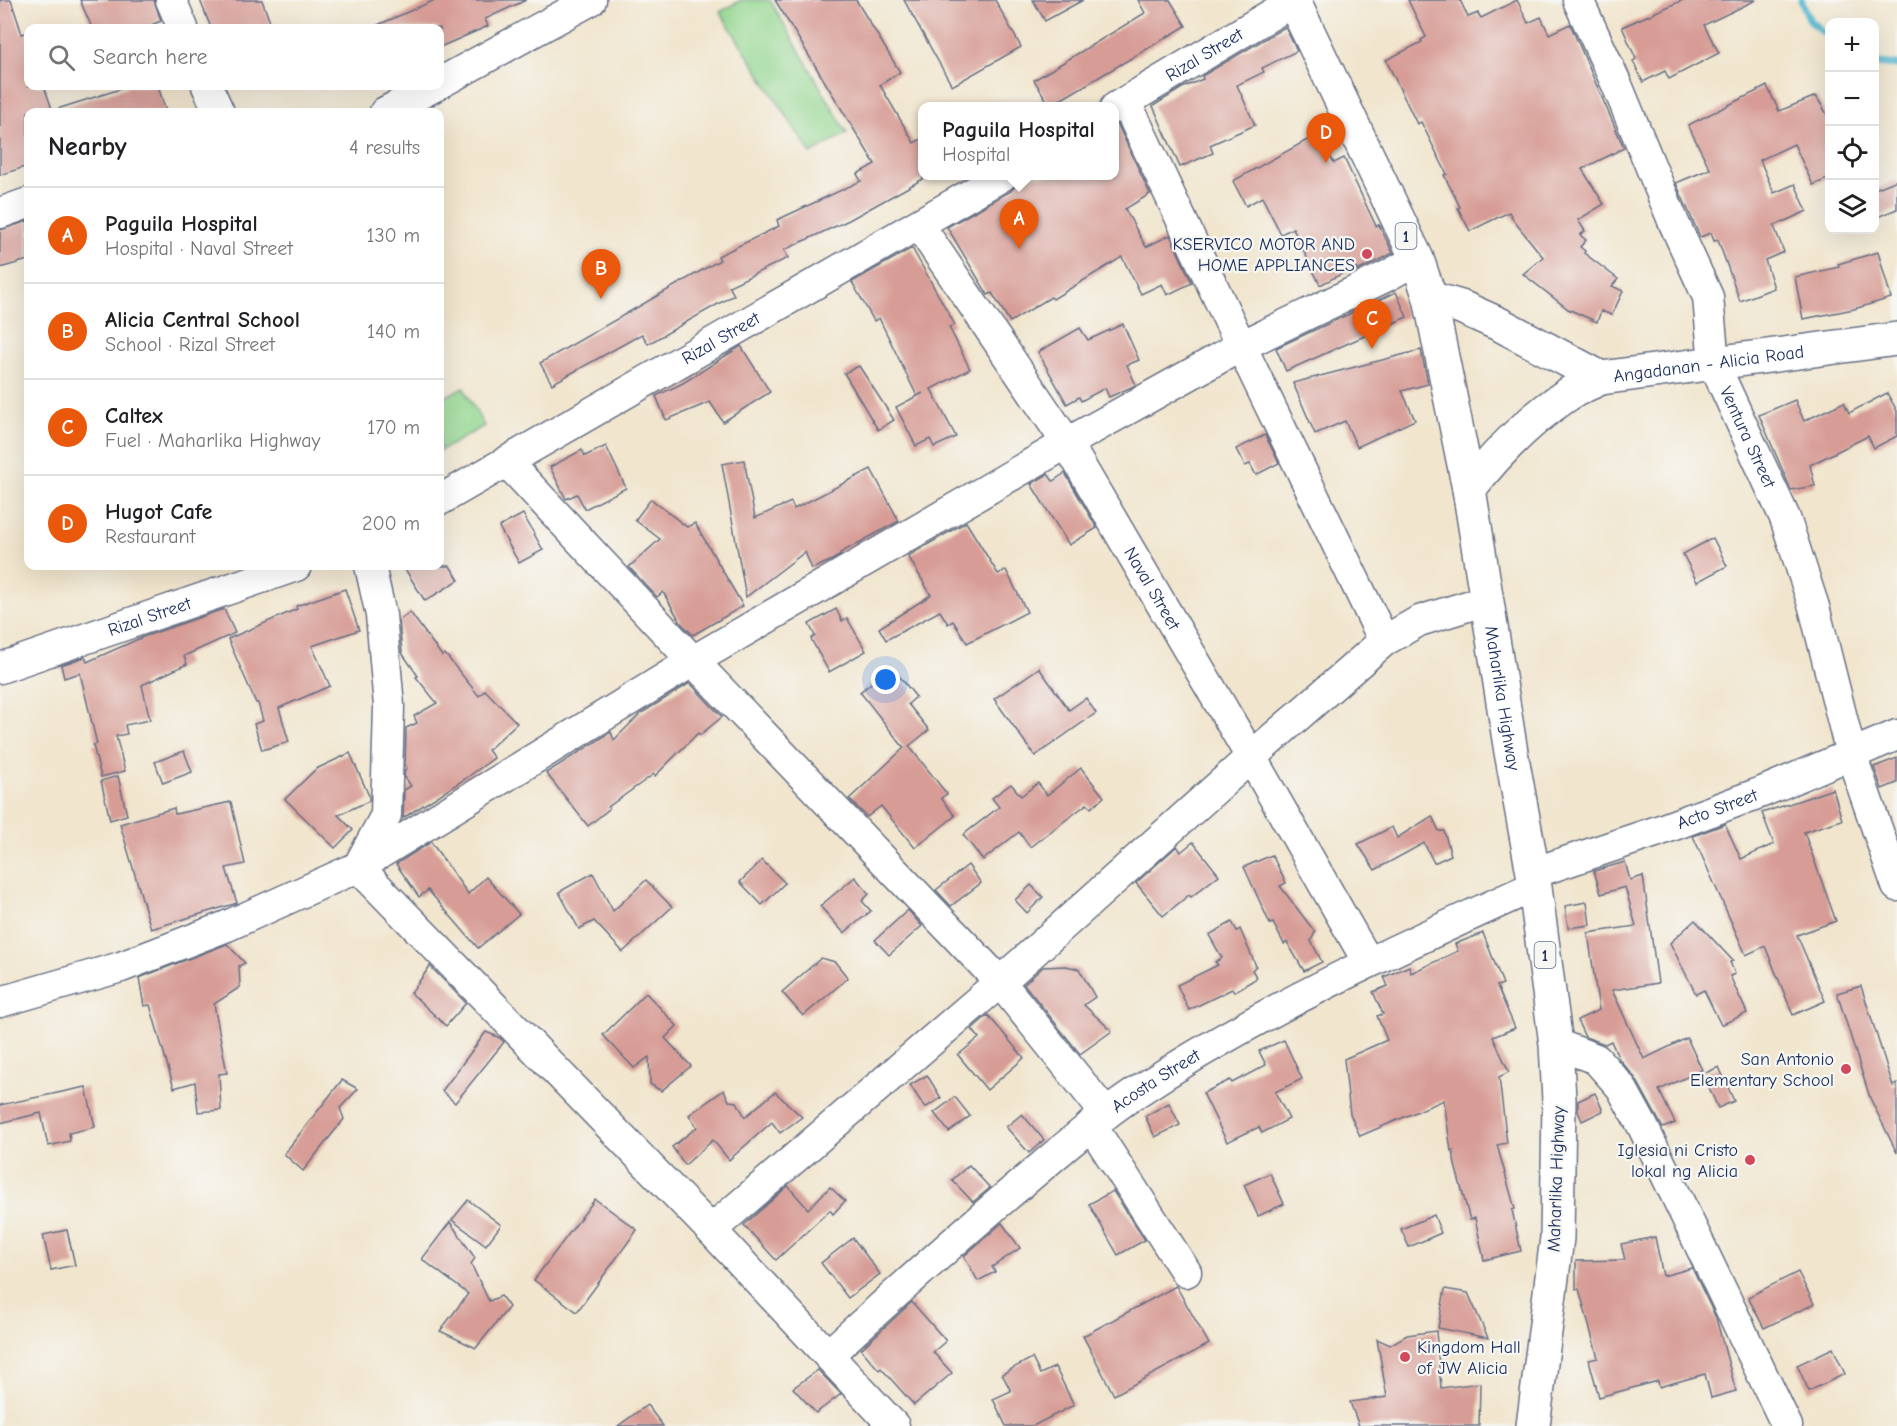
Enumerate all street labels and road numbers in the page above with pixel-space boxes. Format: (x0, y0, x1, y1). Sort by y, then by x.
street label: Rizal Street (1162, 23, 1248, 86)
road number: 1 (1396, 223, 1416, 249)
street label: Rizal Street (678, 307, 764, 369)
street label: Angadanan - Alicia Road (1612, 341, 1805, 387)
street label: Ventura Street (1715, 383, 1780, 492)
street label: Naval Street (1119, 543, 1185, 635)
street label: Rizal Street (105, 593, 195, 641)
street label: Maharlika Highway (1480, 624, 1524, 773)
street label: Acto Street (1674, 784, 1761, 834)
road number: 1 (1534, 942, 1556, 968)
street label: Acosta Street (1108, 1044, 1205, 1117)
street label: Maharlika Highway (1543, 1105, 1570, 1252)

